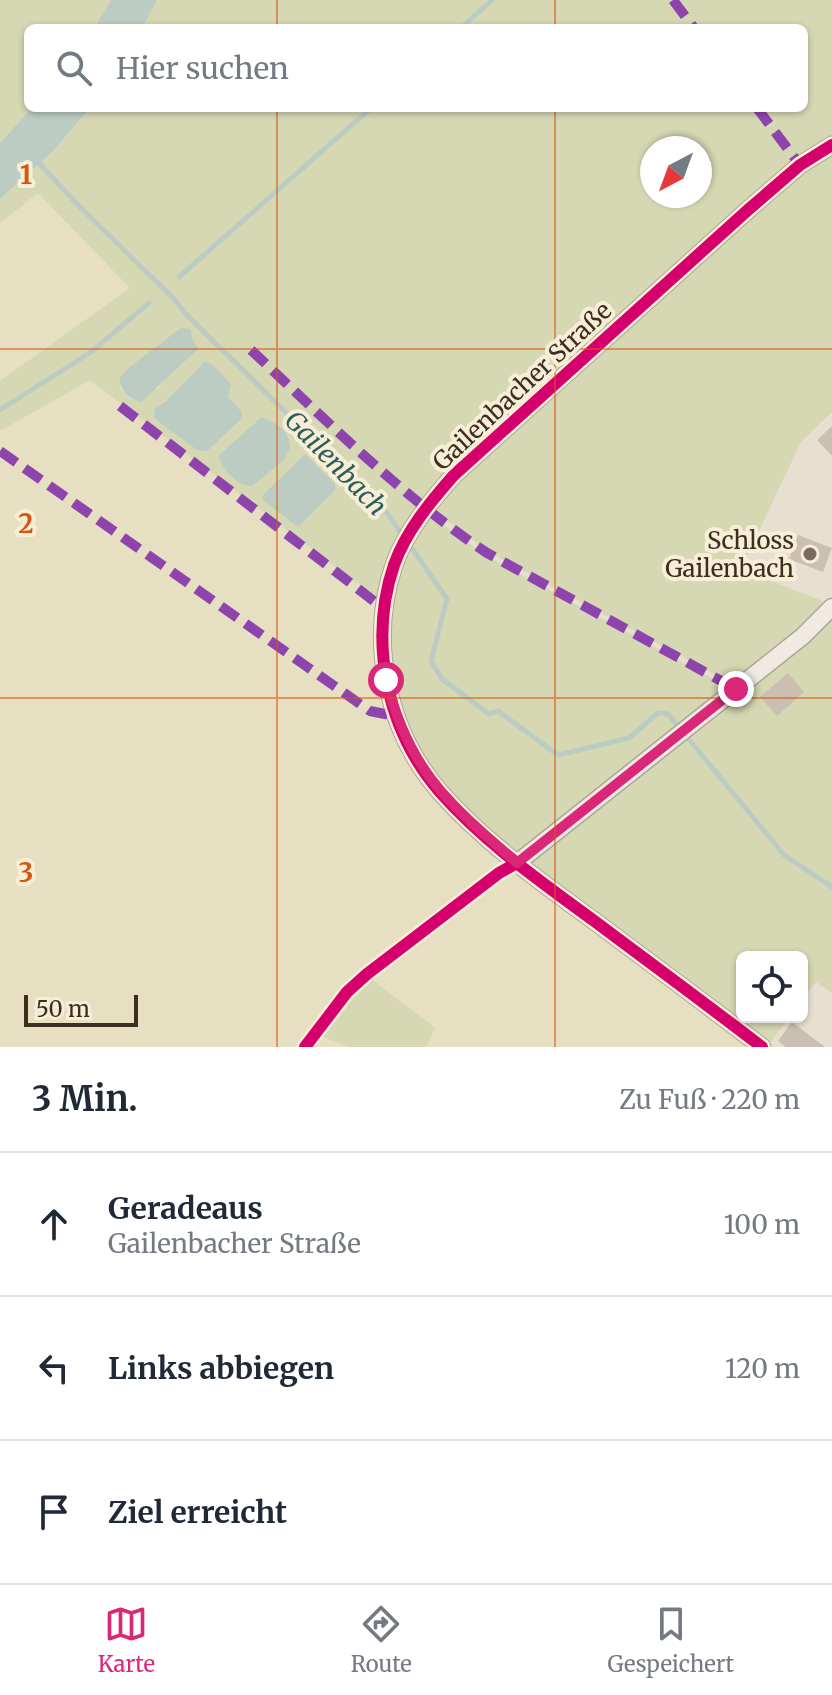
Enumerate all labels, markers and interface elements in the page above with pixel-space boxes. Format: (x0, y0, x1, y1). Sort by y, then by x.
search box (24, 24, 808, 112)
icon: search (52, 46, 96, 90)
text: Hier suchen (116, 49, 289, 87)
north arrow (640, 136, 712, 208)
text: 1 (20, 158, 32, 191)
street label: Gailenbacher Straße (426, 295, 618, 477)
water label: Gailenbach (278, 404, 394, 522)
text: 2 (18, 507, 34, 540)
place label: Schloss Gailenbach (665, 525, 794, 584)
marker: Schloss Gailenbach (801, 545, 819, 563)
route start (368, 662, 404, 698)
route end (718, 671, 754, 707)
text: 3 (19, 856, 33, 889)
map controls (736, 951, 808, 1023)
button: locate (736, 951, 808, 1023)
scale bar (24, 991, 138, 1027)
text: 50 m (36, 995, 90, 1023)
text: 3 Min. (32, 1078, 138, 1120)
text: Zu Fuß · 220 m (619, 1083, 800, 1116)
text: Geradeaus (108, 1189, 263, 1227)
icon: ahead (32, 1202, 76, 1246)
text: 100 m (724, 1208, 800, 1241)
text: Gailenbacher Straße (108, 1227, 361, 1260)
icon: left (32, 1346, 76, 1390)
text: Links abbiegen (108, 1349, 334, 1387)
text: 120 m (725, 1352, 800, 1385)
icon: arrive (32, 1490, 76, 1534)
text: Ziel erreicht (108, 1493, 287, 1531)
tab: Karte (98, 1602, 155, 1678)
tab: Route (351, 1602, 412, 1678)
tab: Gespeichert (607, 1602, 734, 1678)

